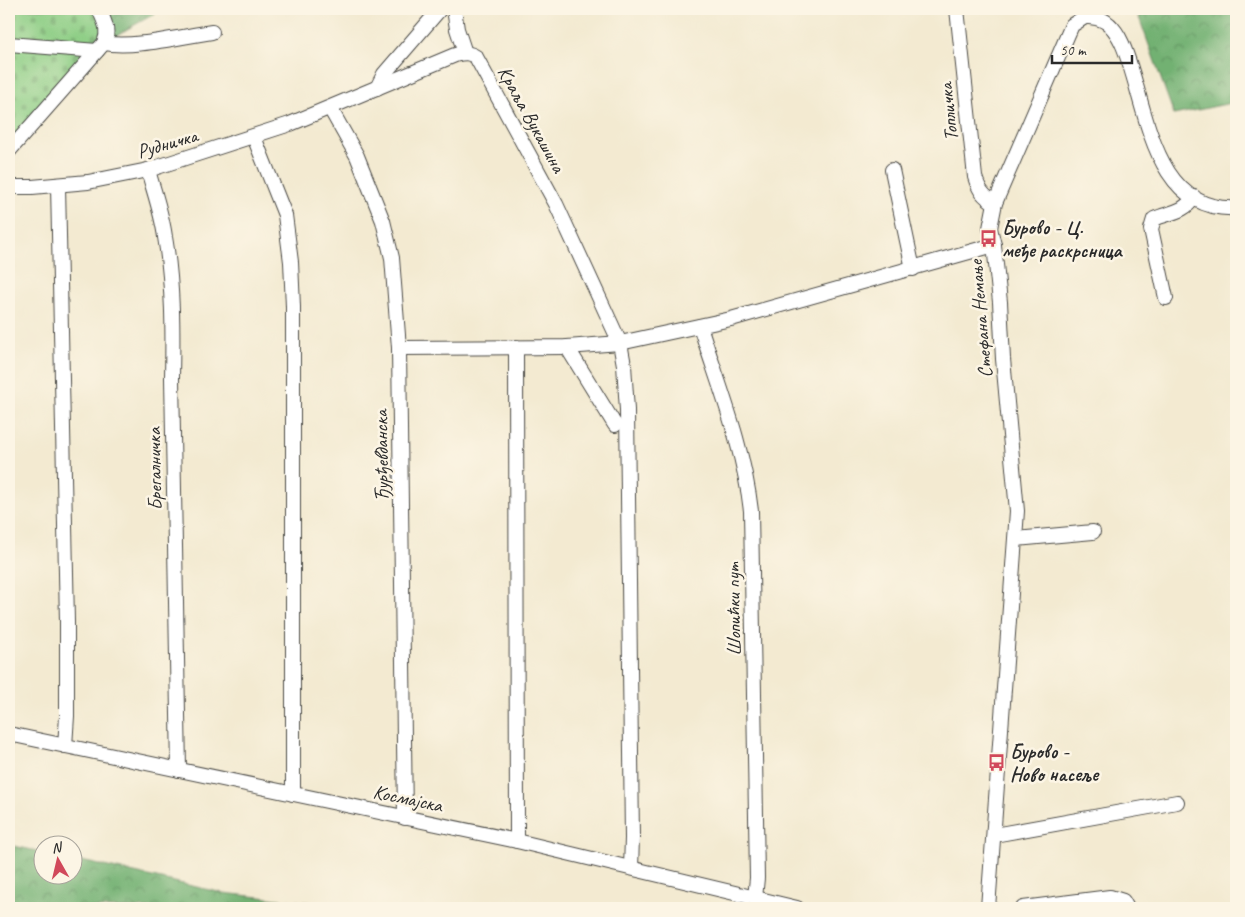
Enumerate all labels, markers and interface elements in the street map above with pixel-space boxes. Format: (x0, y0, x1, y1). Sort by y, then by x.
scale bar (1052, 32, 1132, 64)
text: 50 m (1060, 41, 1087, 60)
street label: Краља Вукашина (492, 62, 572, 179)
street label: Топличка (933, 80, 964, 142)
street label: Рудничка (134, 122, 202, 164)
place label: Бурово - Ц. међе раскрсница (1002, 215, 1123, 263)
bus stop icon: Бурово - Ц. међе раскрсница (978, 228, 998, 248)
street label: Стефана Немање (963, 258, 998, 379)
street label: Ђурђевданска (368, 408, 396, 502)
street label: Брегалничка (141, 426, 168, 511)
street label: Шопићки пут (720, 561, 747, 656)
place label: Бурово - Ново насеље (1010, 739, 1100, 787)
bus stop icon: Бурово - Ново насеље (986, 753, 1006, 773)
street label: Космајска (371, 779, 446, 818)
north arrow (32, 834, 82, 884)
text: N (51, 838, 64, 857)

